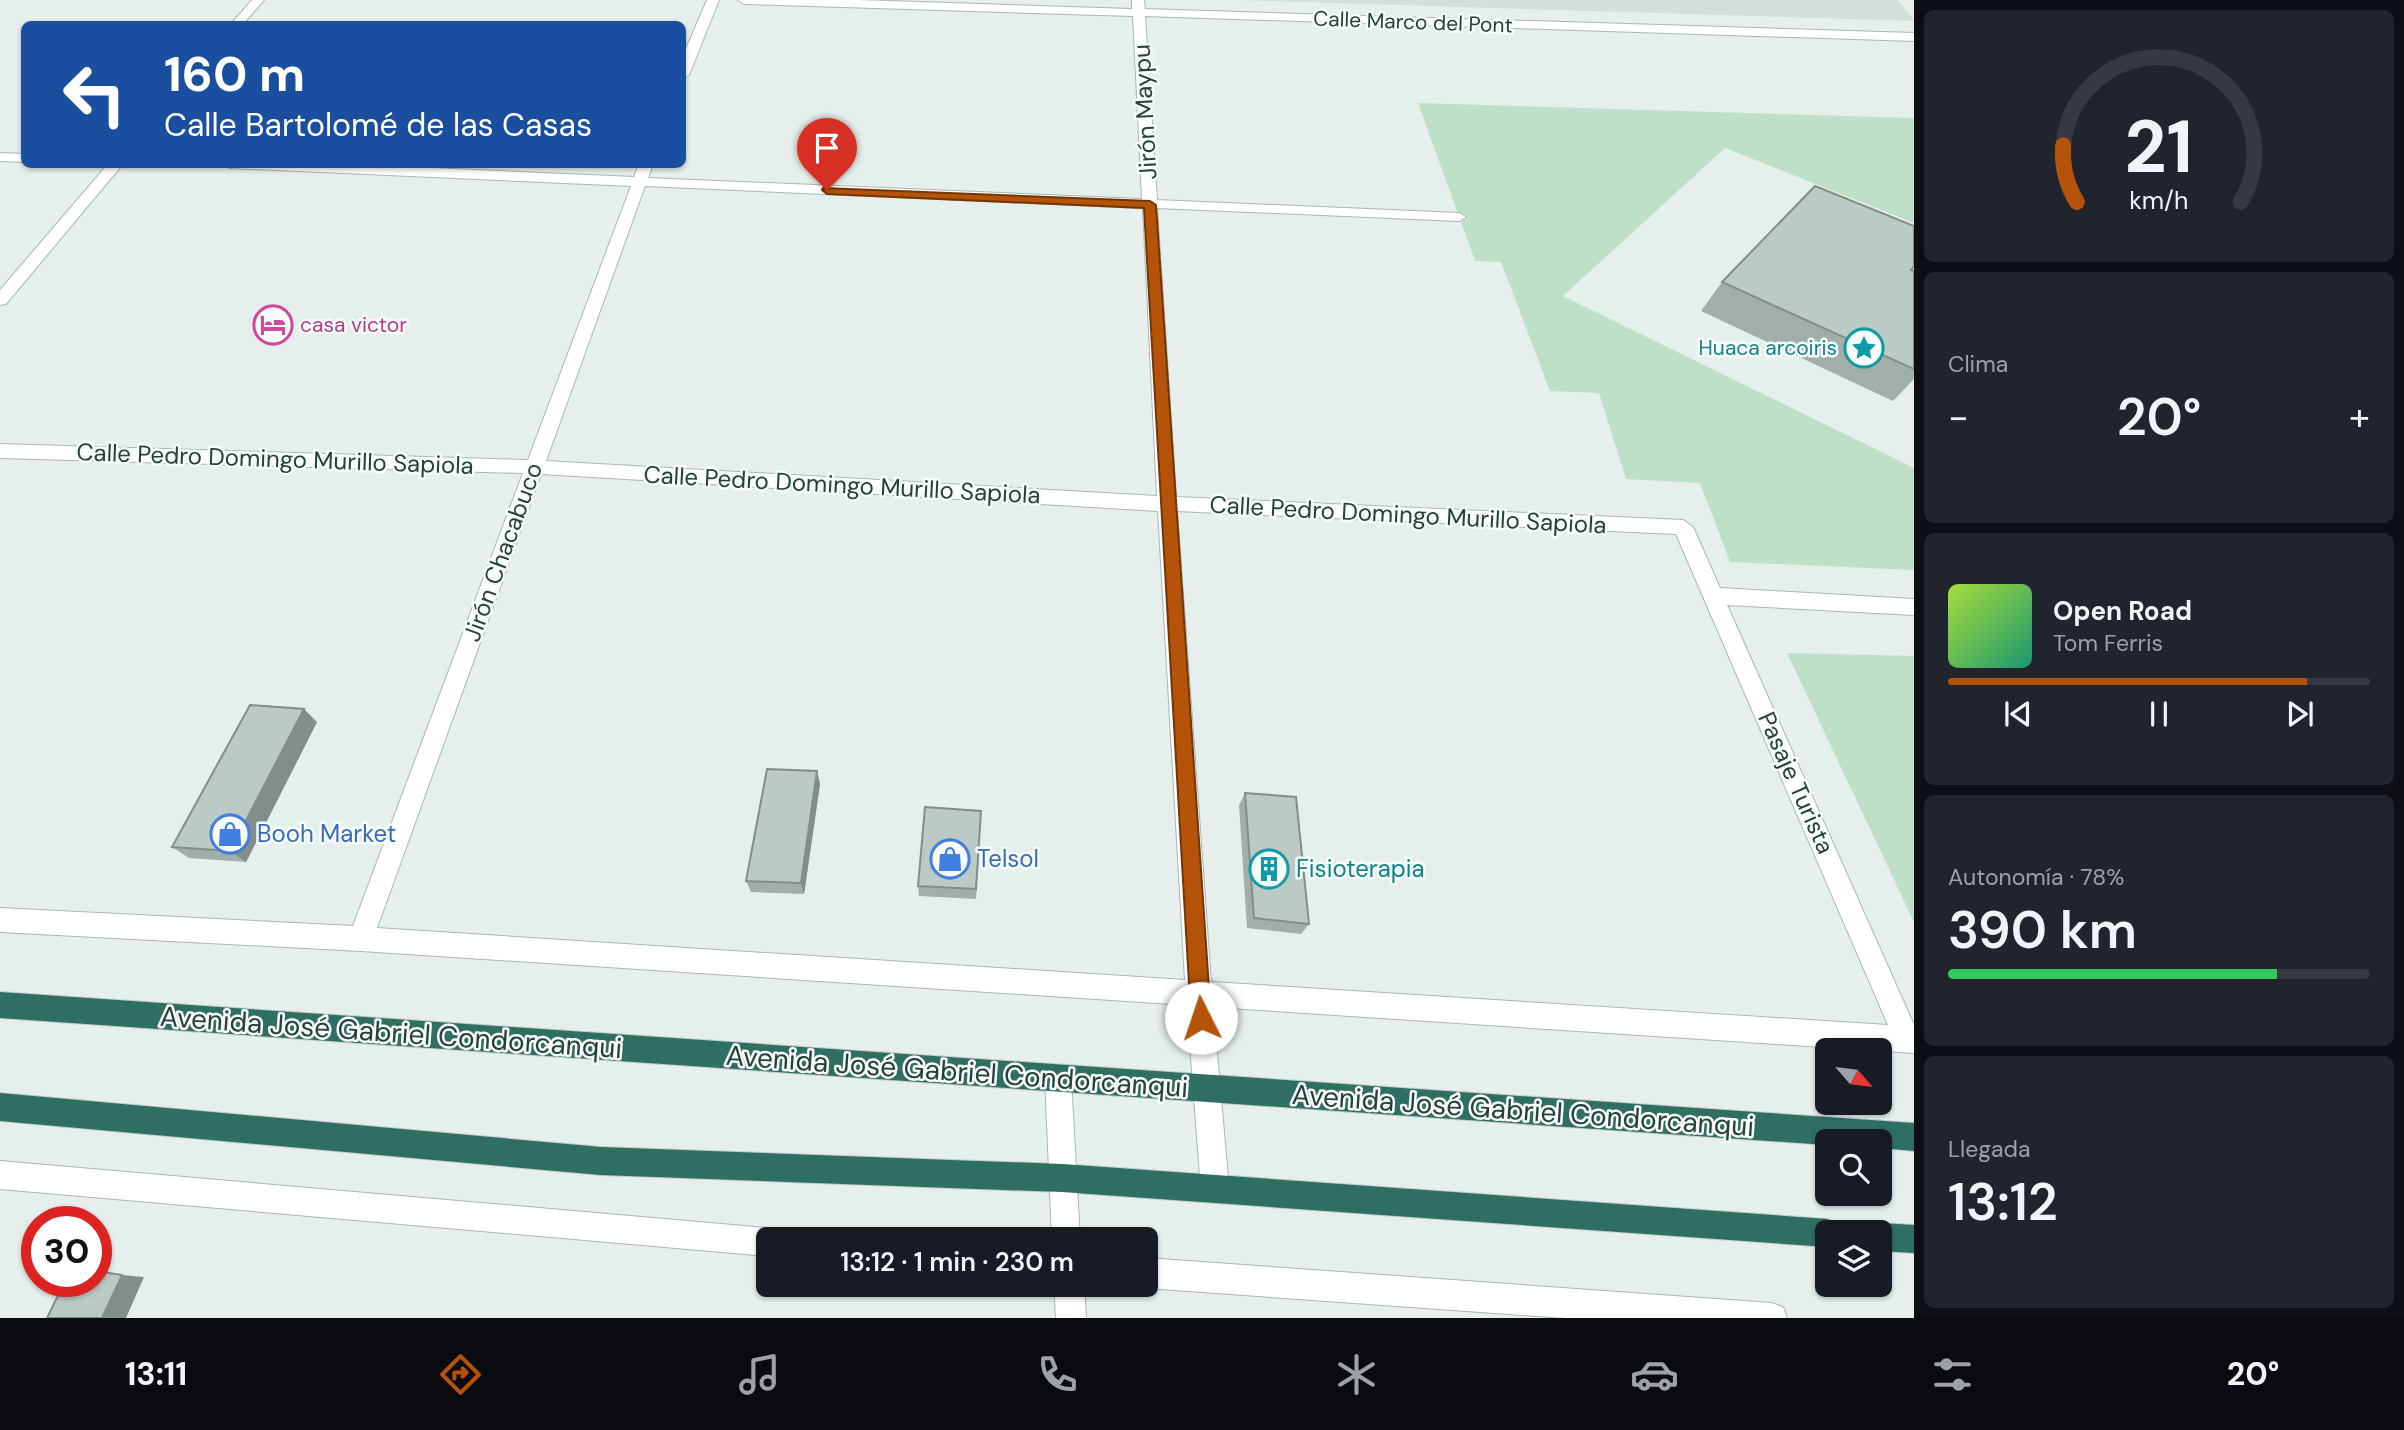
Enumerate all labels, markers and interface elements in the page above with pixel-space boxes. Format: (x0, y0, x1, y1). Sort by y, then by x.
street label: Calle Marco del Pont (1313, 5, 1513, 39)
text: 160 m (164, 42, 305, 106)
street label: Jirón Maypu (1125, 44, 1164, 181)
icon: left (49, 49, 140, 140)
text: 21 (2125, 100, 2193, 195)
text: Calle Bartolomé de las Casas (164, 104, 592, 146)
pin (797, 118, 857, 190)
icon: arrive (808, 129, 846, 167)
text: km/h (2129, 184, 2189, 217)
hotel icon: casa victor (252, 304, 294, 346)
place label: casa victor (300, 311, 407, 339)
place icon: Huaca arcoiris (1843, 327, 1885, 369)
place label: Huaca arcoiris (1699, 334, 1837, 362)
text: Clima (1948, 349, 2008, 379)
text: 20° (2117, 383, 2201, 451)
text: − (1948, 392, 1969, 442)
text: + (2349, 392, 2370, 442)
street label: Calle Pedro Domingo Murillo Sapiola (76, 436, 474, 481)
street label: Jirón Chacabuco (456, 458, 549, 646)
street label: Calle Pedro Domingo Murillo Sapiola (643, 459, 1041, 510)
street label: Calle Pedro Domingo Murillo Sapiola (1209, 489, 1607, 540)
text: Open Road (2053, 594, 2192, 628)
text: Tom Ferris (2053, 628, 2163, 658)
icon: previous (1999, 695, 2037, 733)
icon: pause (2140, 695, 2178, 733)
icon: next (2281, 695, 2319, 733)
street label: Pasaje Turista (1751, 707, 1842, 859)
shop icon: Booh Market (209, 813, 251, 855)
place label: Booh Market (257, 818, 396, 849)
shop icon: Telsol (929, 838, 971, 880)
place label: Telsol (977, 843, 1039, 874)
building icon: Fisioterapia (1248, 848, 1290, 890)
place label: Fisioterapia (1296, 853, 1425, 884)
text: Autonomía · 78% (1948, 862, 2124, 892)
text: 390 km (1948, 896, 2137, 964)
position arrow (1164, 981, 1238, 1055)
street label: Avenida José Gabriel Condorcanqui (159, 998, 623, 1067)
street label: Avenida José Gabriel Condorcanqui (725, 1037, 1189, 1106)
north arrow (1815, 1038, 1892, 1115)
map controls (1815, 1038, 1892, 1297)
street label: Avenida José Gabriel Condorcanqui (1291, 1076, 1755, 1145)
button: search (1815, 1129, 1892, 1206)
text: Llegada (1948, 1134, 2031, 1164)
text: 13:12 (1948, 1168, 2058, 1236)
speed limit sign: 30 (21, 1206, 112, 1297)
button: layers (1815, 1220, 1892, 1297)
text: 13:12 · 1 min · 230 m (840, 1245, 1074, 1279)
icon: directions (436, 1350, 485, 1399)
icon: music (735, 1350, 784, 1399)
icon: phone (1033, 1350, 1082, 1399)
icon: climate (1332, 1350, 1381, 1399)
icon: car (1630, 1350, 1679, 1399)
icon: filters (1928, 1350, 1977, 1399)
text: 13:11 (125, 1353, 187, 1395)
text: 20° (2227, 1353, 2279, 1395)

